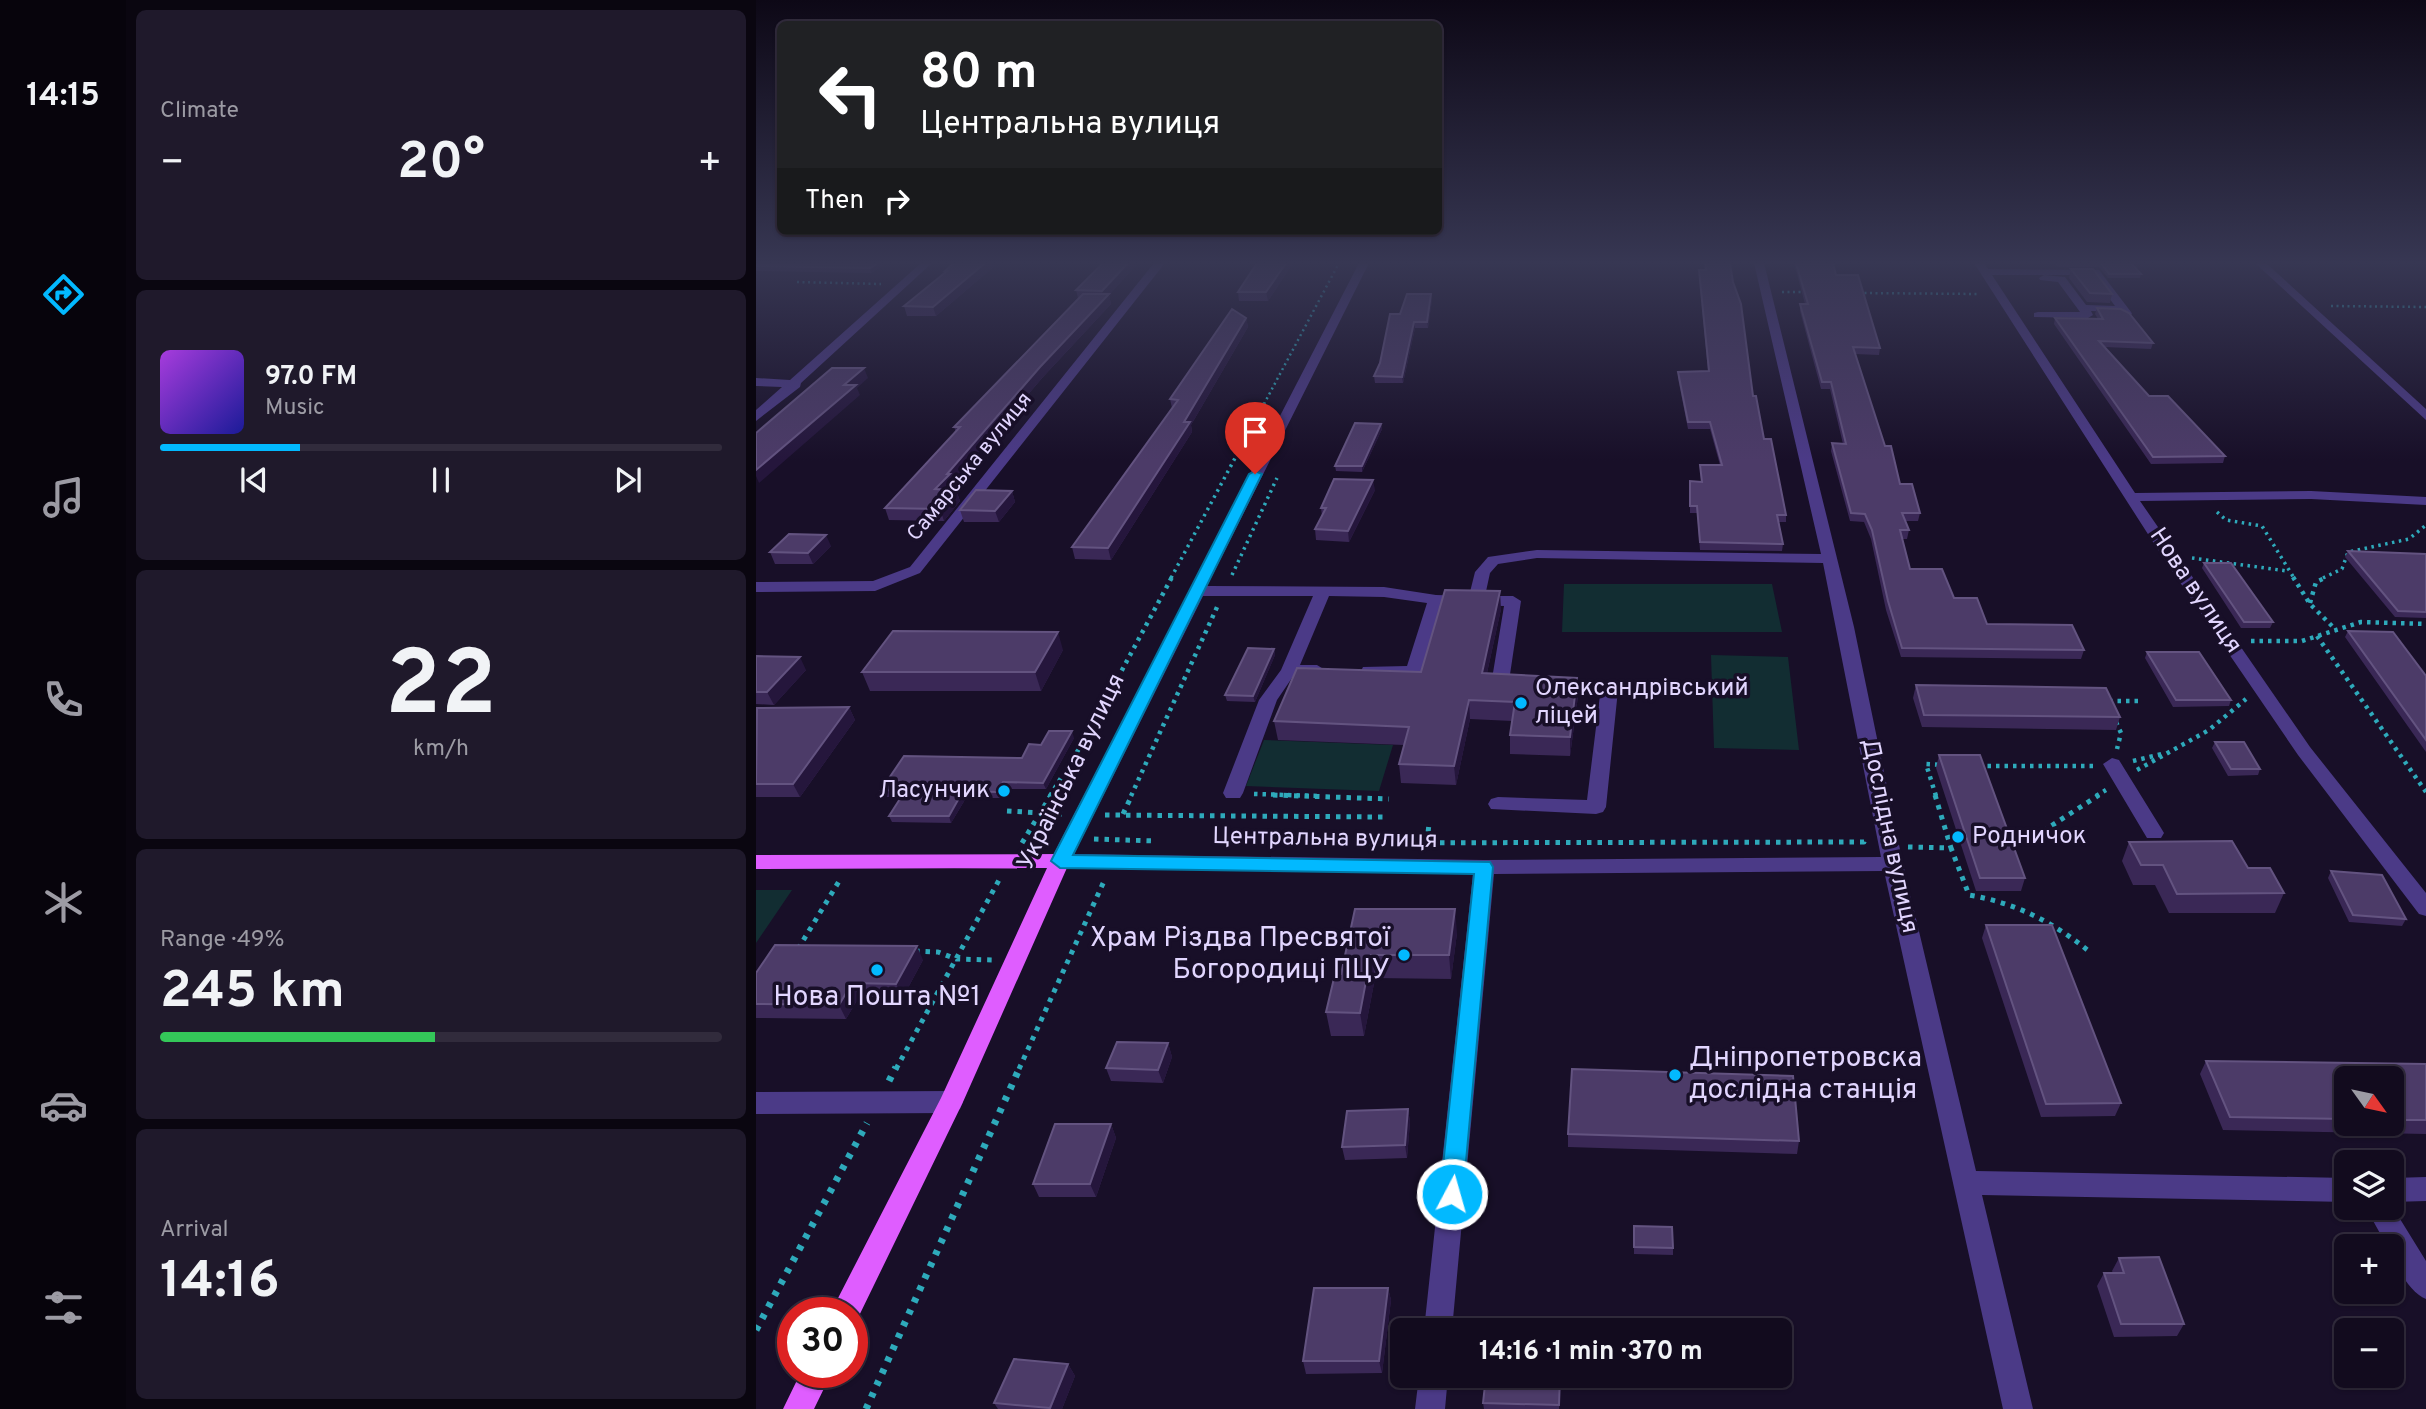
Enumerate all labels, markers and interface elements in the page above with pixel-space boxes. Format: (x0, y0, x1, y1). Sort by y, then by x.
text: 80 m (920, 44, 1037, 106)
icon: left (805, 49, 896, 140)
text: 14:15 (26, 77, 100, 117)
text: Climate (160, 97, 239, 126)
text: Центральна вулиця (920, 105, 1220, 145)
text: 20° (397, 131, 485, 197)
text: − (160, 140, 185, 189)
text: + (697, 140, 722, 189)
icon: right (878, 182, 916, 220)
text: Then (805, 185, 864, 218)
icon: directions (39, 270, 88, 319)
text: 97.0 FM (265, 361, 357, 394)
street label: Самарська вулиця (902, 387, 1038, 547)
text: Music (265, 394, 325, 423)
pin (1225, 402, 1285, 474)
icon: arrive (1236, 413, 1274, 451)
icon: previous (235, 461, 273, 499)
icon: pause (422, 461, 460, 499)
icon: next (609, 461, 647, 499)
icon: music (39, 473, 88, 522)
street label: Нова вулиця (2142, 523, 2248, 659)
text: 22 (385, 632, 497, 747)
street label: Українська вулиця (1011, 669, 1133, 875)
place label: Олександрівський ліцей (1535, 674, 1749, 732)
icon: phone (39, 675, 88, 724)
marker: Олександрівський ліцей (1513, 695, 1529, 711)
text: km/h (413, 735, 469, 764)
street label: Дослідна вулиця (1854, 736, 1924, 936)
place label: Ласунчик (878, 776, 990, 806)
marker: Ласунчик (996, 783, 1012, 799)
street label: Центральна вулиця (1212, 822, 1438, 856)
place label: Родничок (1972, 822, 2086, 852)
marker: Родничок (1950, 829, 1966, 845)
icon: climate (39, 878, 88, 927)
place label: Храм Різдва Пресвятої Богородиці ПЦУ (1090, 921, 1391, 989)
text: Range · 49% (160, 926, 284, 955)
marker: Храм Різдва Пресвятої Богородиці ПЦУ (1396, 947, 1412, 963)
text: 245 km (160, 960, 345, 1026)
marker: Нова Пошта №1 (869, 962, 885, 978)
place label: Нова Пошта №1 (773, 980, 981, 1016)
place label: Дніпропетровска дослідна станція (1689, 1041, 1922, 1109)
north arrow (2334, 1066, 2404, 1136)
map controls (2334, 1066, 2404, 1388)
marker: Дніпропетровска дослідна станція (1667, 1067, 1683, 1083)
icon: car (39, 1081, 88, 1130)
button: layers (2334, 1150, 2404, 1220)
position arrow (1415, 1157, 1489, 1231)
text: Arrival (160, 1216, 229, 1245)
button: + (2334, 1234, 2404, 1304)
text: 14:16 (160, 1250, 280, 1316)
icon: filters (39, 1283, 88, 1332)
speed limit sign: 30 (777, 1297, 868, 1388)
button: − (2334, 1318, 2404, 1388)
text: 14:16 · 1 min · 370 m (1479, 1336, 1703, 1369)

